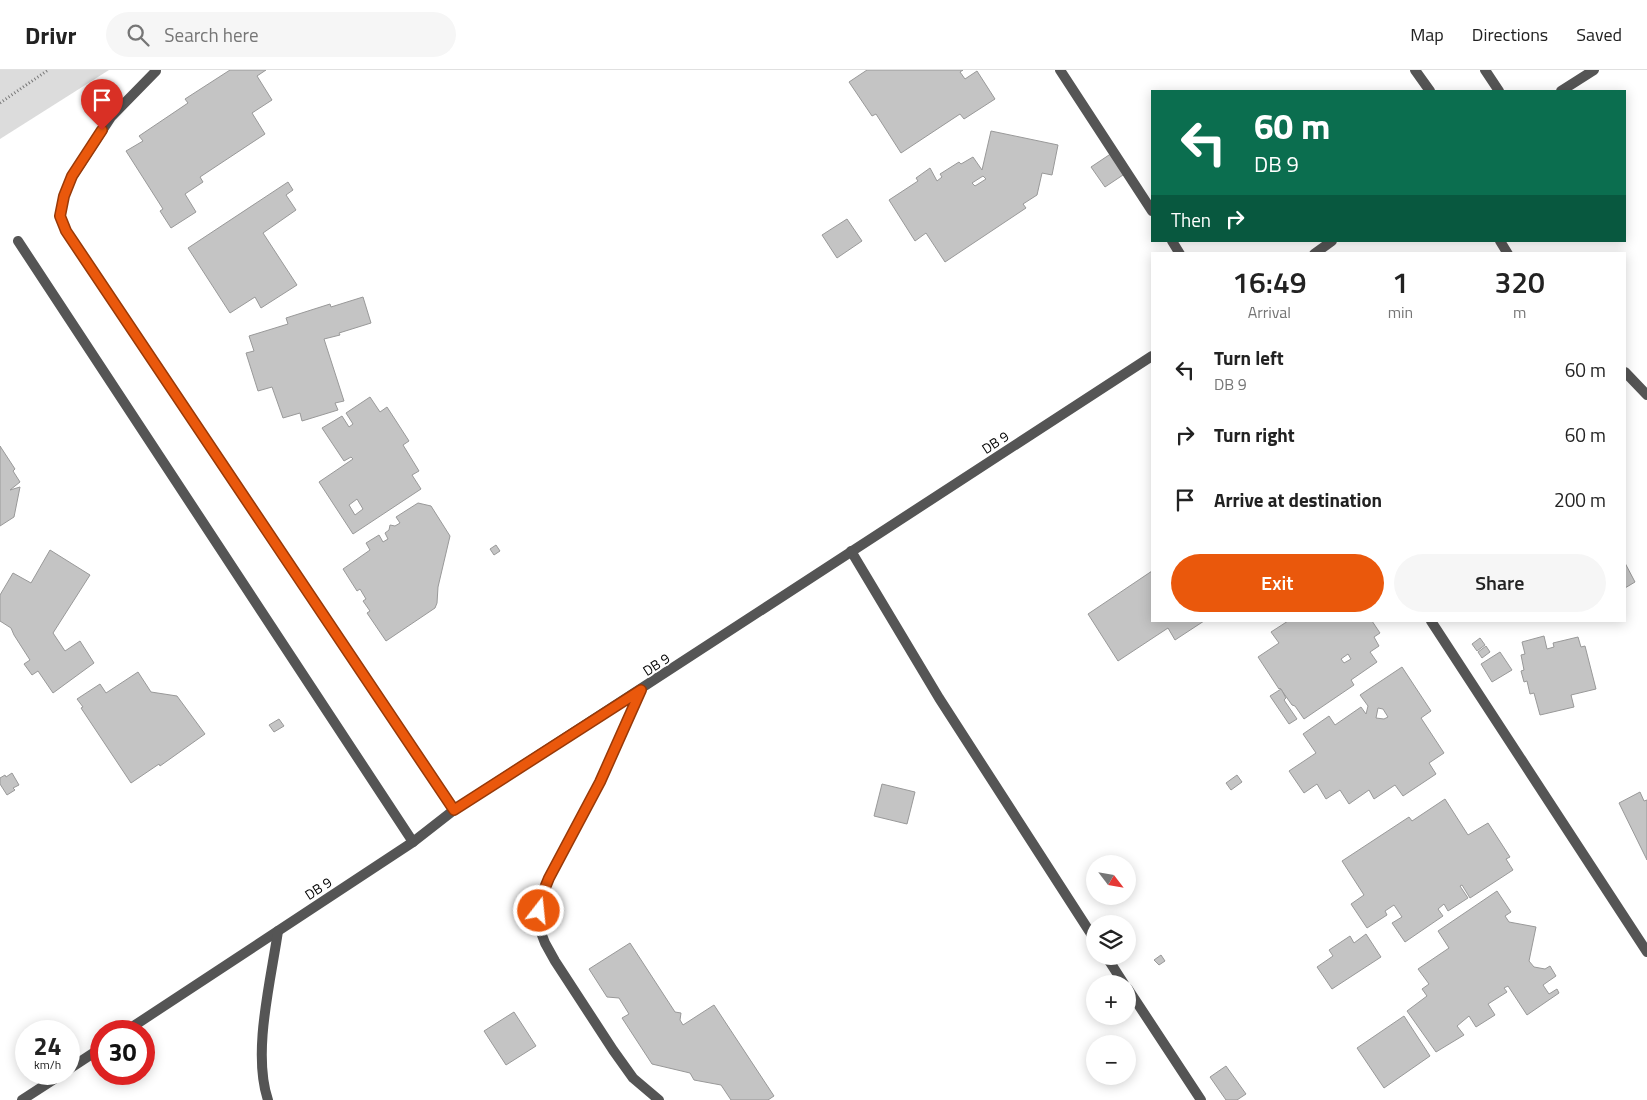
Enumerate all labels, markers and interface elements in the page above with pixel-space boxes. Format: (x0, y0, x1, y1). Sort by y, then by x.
search box (106, 12, 456, 57)
text: Drivr (25, 17, 76, 53)
text: Search here (164, 20, 259, 49)
icon: search (124, 21, 152, 49)
text: Map (1410, 21, 1444, 48)
text: Directions (1472, 21, 1548, 48)
text: Saved (1576, 21, 1622, 48)
pin (81, 79, 123, 130)
icon: arrive (88, 86, 116, 114)
text: 60 m (1254, 99, 1330, 153)
icon: left (1171, 110, 1236, 175)
text: DB 9 (1254, 147, 1299, 181)
text: Then (1171, 205, 1211, 234)
icon: right (1221, 205, 1249, 233)
text: 16:49 (1232, 259, 1307, 305)
text: 1 (1392, 259, 1409, 305)
text: 320 (1494, 259, 1545, 305)
text: Arrival (1248, 300, 1291, 324)
text: min (1388, 300, 1413, 324)
text: m (1513, 300, 1526, 324)
text: Turn left (1214, 343, 1284, 372)
text: 60 m (1565, 355, 1606, 384)
icon: left (1171, 356, 1199, 384)
text: DB 9 (1214, 372, 1247, 396)
text: Turn right (1214, 420, 1295, 449)
text: 60 m (1565, 420, 1606, 449)
icon: right (1171, 421, 1199, 449)
street label: DB 9 (977, 425, 1013, 459)
text: Arrive at destination (1214, 485, 1382, 514)
text: 200 m (1554, 485, 1606, 514)
icon: arrive (1171, 486, 1199, 514)
button: Exit (1171, 554, 1384, 612)
button: Share (1394, 554, 1606, 612)
street label: DB 9 (638, 647, 674, 681)
north arrow (1086, 855, 1136, 905)
map controls (1086, 855, 1136, 1085)
street label: DB 9 (300, 871, 336, 905)
position arrow (512, 884, 564, 936)
button: layers (1086, 915, 1136, 965)
button: + (1086, 975, 1136, 1025)
speed limit sign: 30 (90, 1020, 155, 1085)
text: 24 (33, 1027, 62, 1065)
button: − (1086, 1035, 1136, 1085)
text: km/h (34, 1055, 61, 1074)

